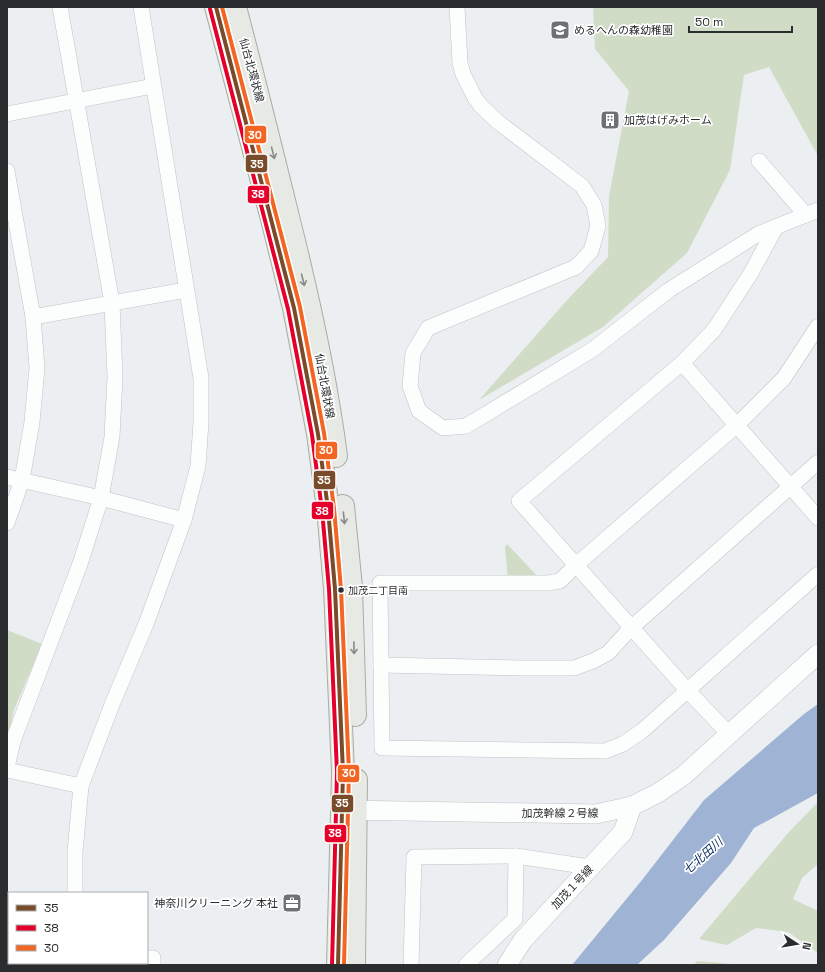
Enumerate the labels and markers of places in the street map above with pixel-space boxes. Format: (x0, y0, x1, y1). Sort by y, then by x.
school or university icon: めるへんの森幼稚園 (549, 19, 571, 41)
place label: めるへんの森幼稚園 (574, 23, 673, 37)
building icon: 加茂はげみホーム (599, 109, 621, 131)
place label: 加茂はげみホーム (624, 113, 712, 127)
place label: 加茂二丁目南 (348, 584, 408, 597)
marker: 加茂二丁目南 (336, 585, 346, 595)
office icon: 神奈川クリーニング 本社 (281, 892, 303, 914)
place label: 神奈川クリーニング 本社 (154, 896, 278, 910)

